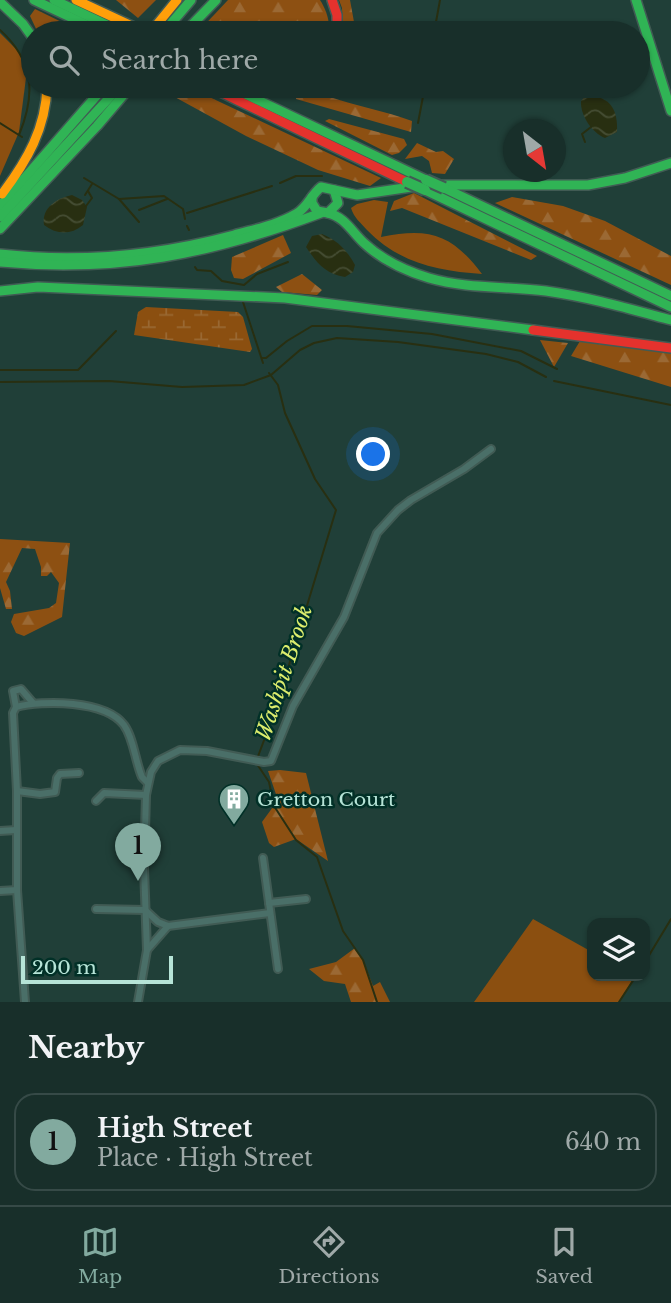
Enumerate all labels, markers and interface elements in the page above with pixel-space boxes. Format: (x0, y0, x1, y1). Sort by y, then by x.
search box (21, 21, 650, 98)
icon: search (45, 41, 83, 79)
text: Search here (101, 44, 258, 76)
north arrow (503, 119, 566, 182)
your location (356, 437, 390, 471)
water label: Washpit Brook (250, 602, 318, 744)
building icon: Gretton Court (217, 782, 251, 826)
place label: Gretton Court (257, 788, 396, 811)
pin: 1 (115, 823, 161, 881)
map controls (587, 918, 650, 981)
button: layers (587, 918, 650, 981)
scale bar (21, 953, 173, 985)
text: 200 m (32, 956, 97, 979)
text: Nearby (28, 1029, 144, 1066)
text: High Street (97, 1112, 252, 1144)
text: 1 (48, 1128, 58, 1156)
text: 640 m (565, 1128, 641, 1156)
text: Place · High Street (97, 1144, 313, 1172)
tab: Map (78, 1223, 122, 1288)
tab: Directions (278, 1223, 379, 1288)
tab: Saved (536, 1223, 593, 1288)

